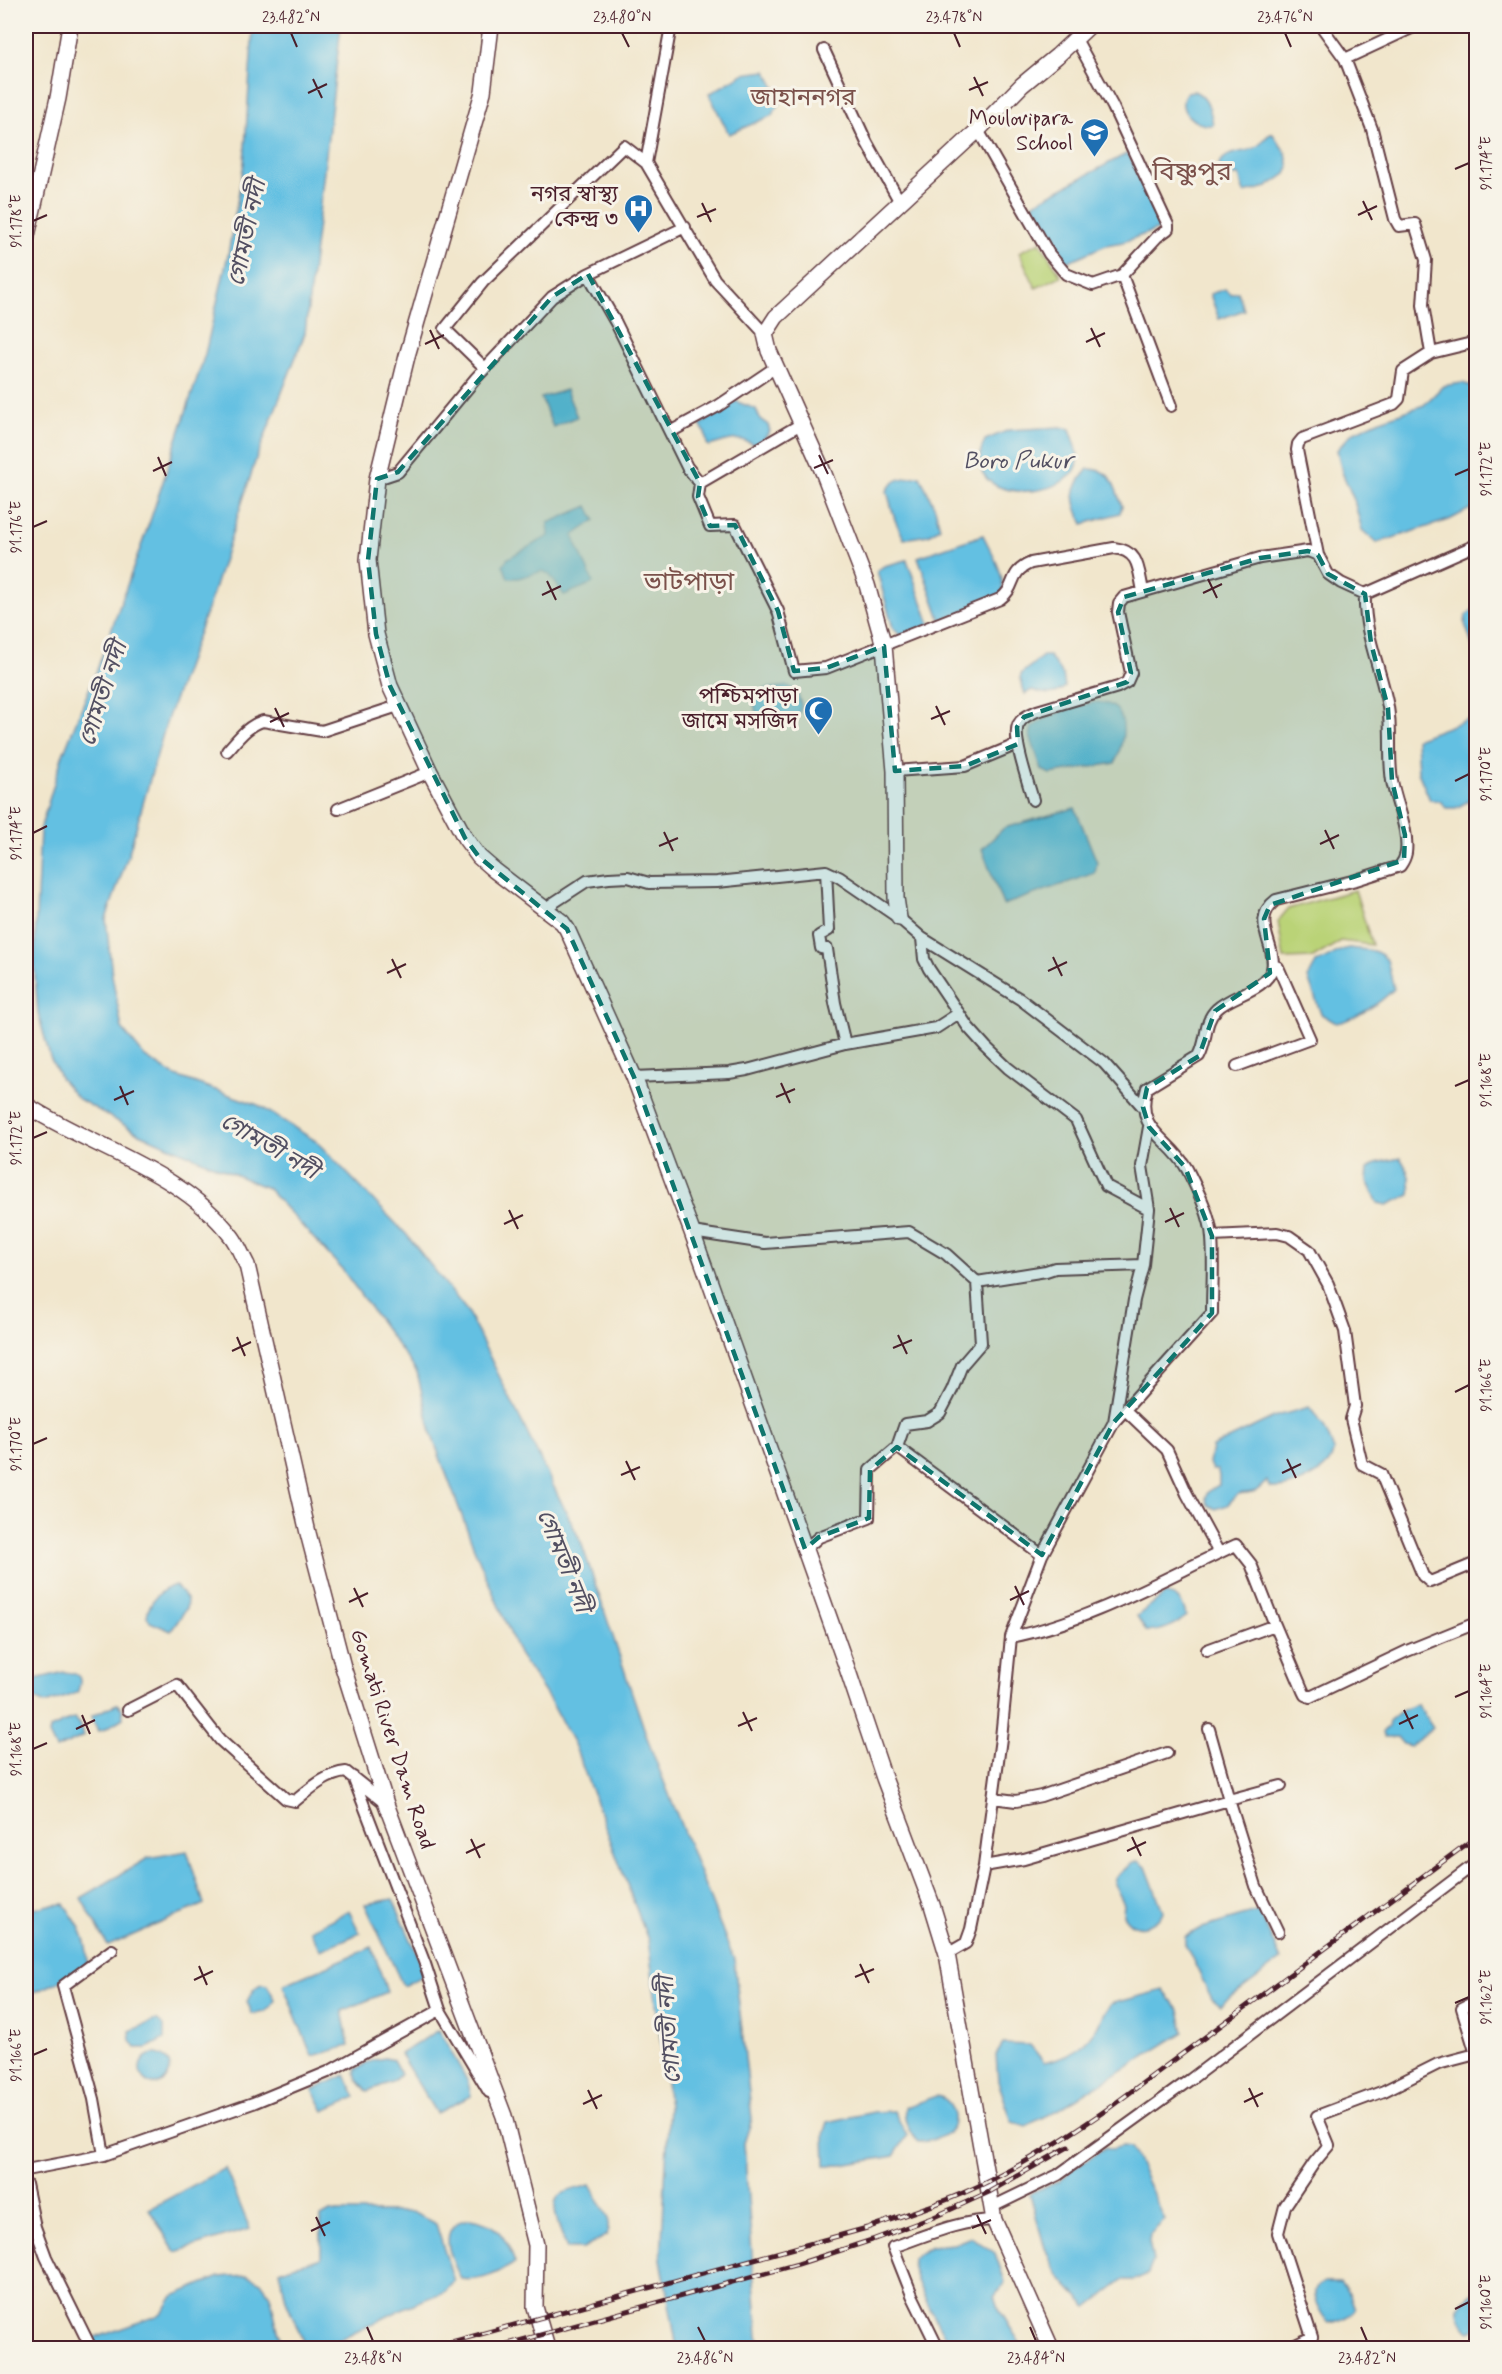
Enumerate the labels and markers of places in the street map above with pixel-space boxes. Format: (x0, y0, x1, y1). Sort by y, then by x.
place label: Moulovipara School (969, 105, 1074, 158)
school or university icon: Moulovipara School (1078, 116, 1110, 158)
place label: নগর স্বাস্থ্য কেন্দ্র ৩ (530, 181, 619, 234)
hospital icon: নগর স্বাস্থ্য কেন্দ্র ৩ (623, 192, 655, 234)
place label: পশ্চিমপাড়া জামে মসজিদ (681, 683, 799, 736)
mosque icon: পশ্চিমপাড়া জামে মসজিদ (803, 694, 835, 736)

